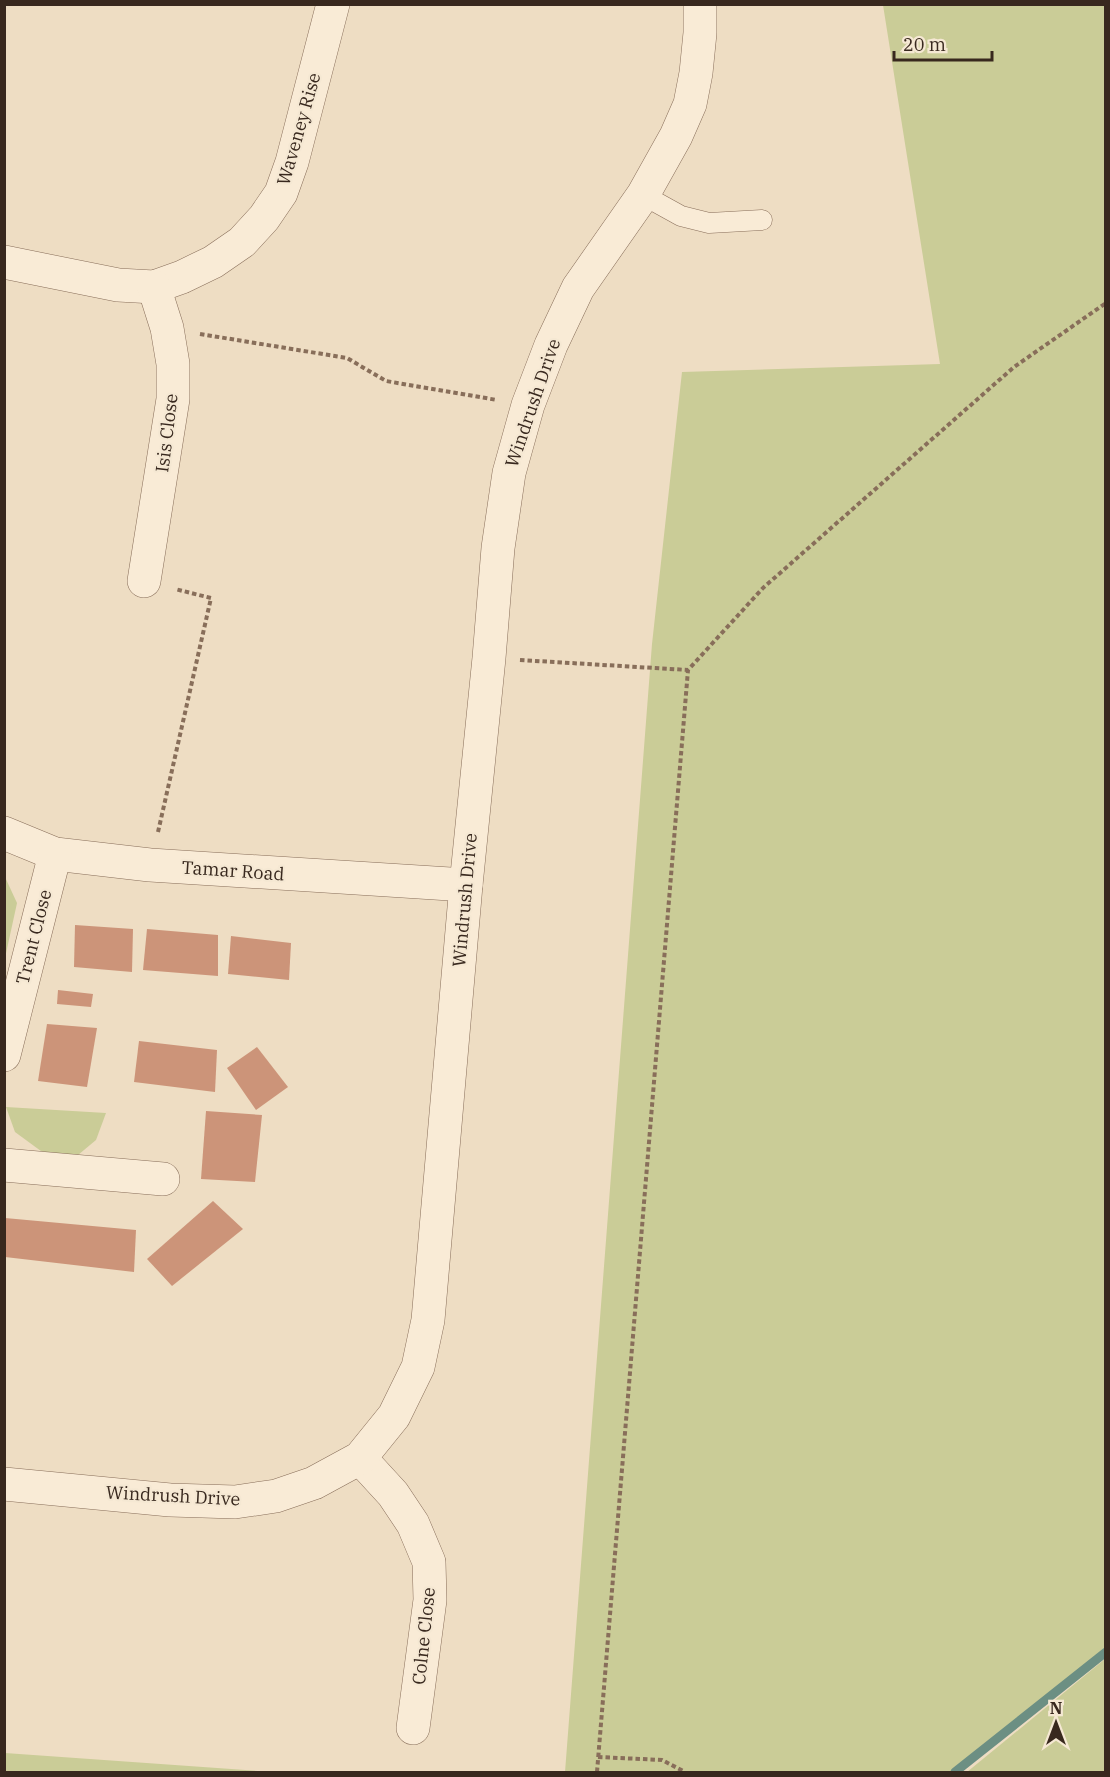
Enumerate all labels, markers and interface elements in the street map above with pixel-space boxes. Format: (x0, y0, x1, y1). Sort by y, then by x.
scale bar (894, 24, 992, 62)
text: 20 m (903, 33, 946, 56)
street label: Waveney Rise (271, 70, 326, 188)
street label: Windrush Drive (500, 336, 565, 470)
street label: Isis Close (150, 392, 183, 474)
street label: Windrush Drive (447, 832, 482, 968)
street label: Tamar Road (181, 855, 285, 886)
street label: Trent Close (11, 887, 56, 987)
street label: Windrush Drive (105, 1481, 241, 1511)
street label: Colne Close (407, 1586, 440, 1686)
north arrow (1026, 1693, 1086, 1753)
text: N (1050, 1698, 1062, 1718)

